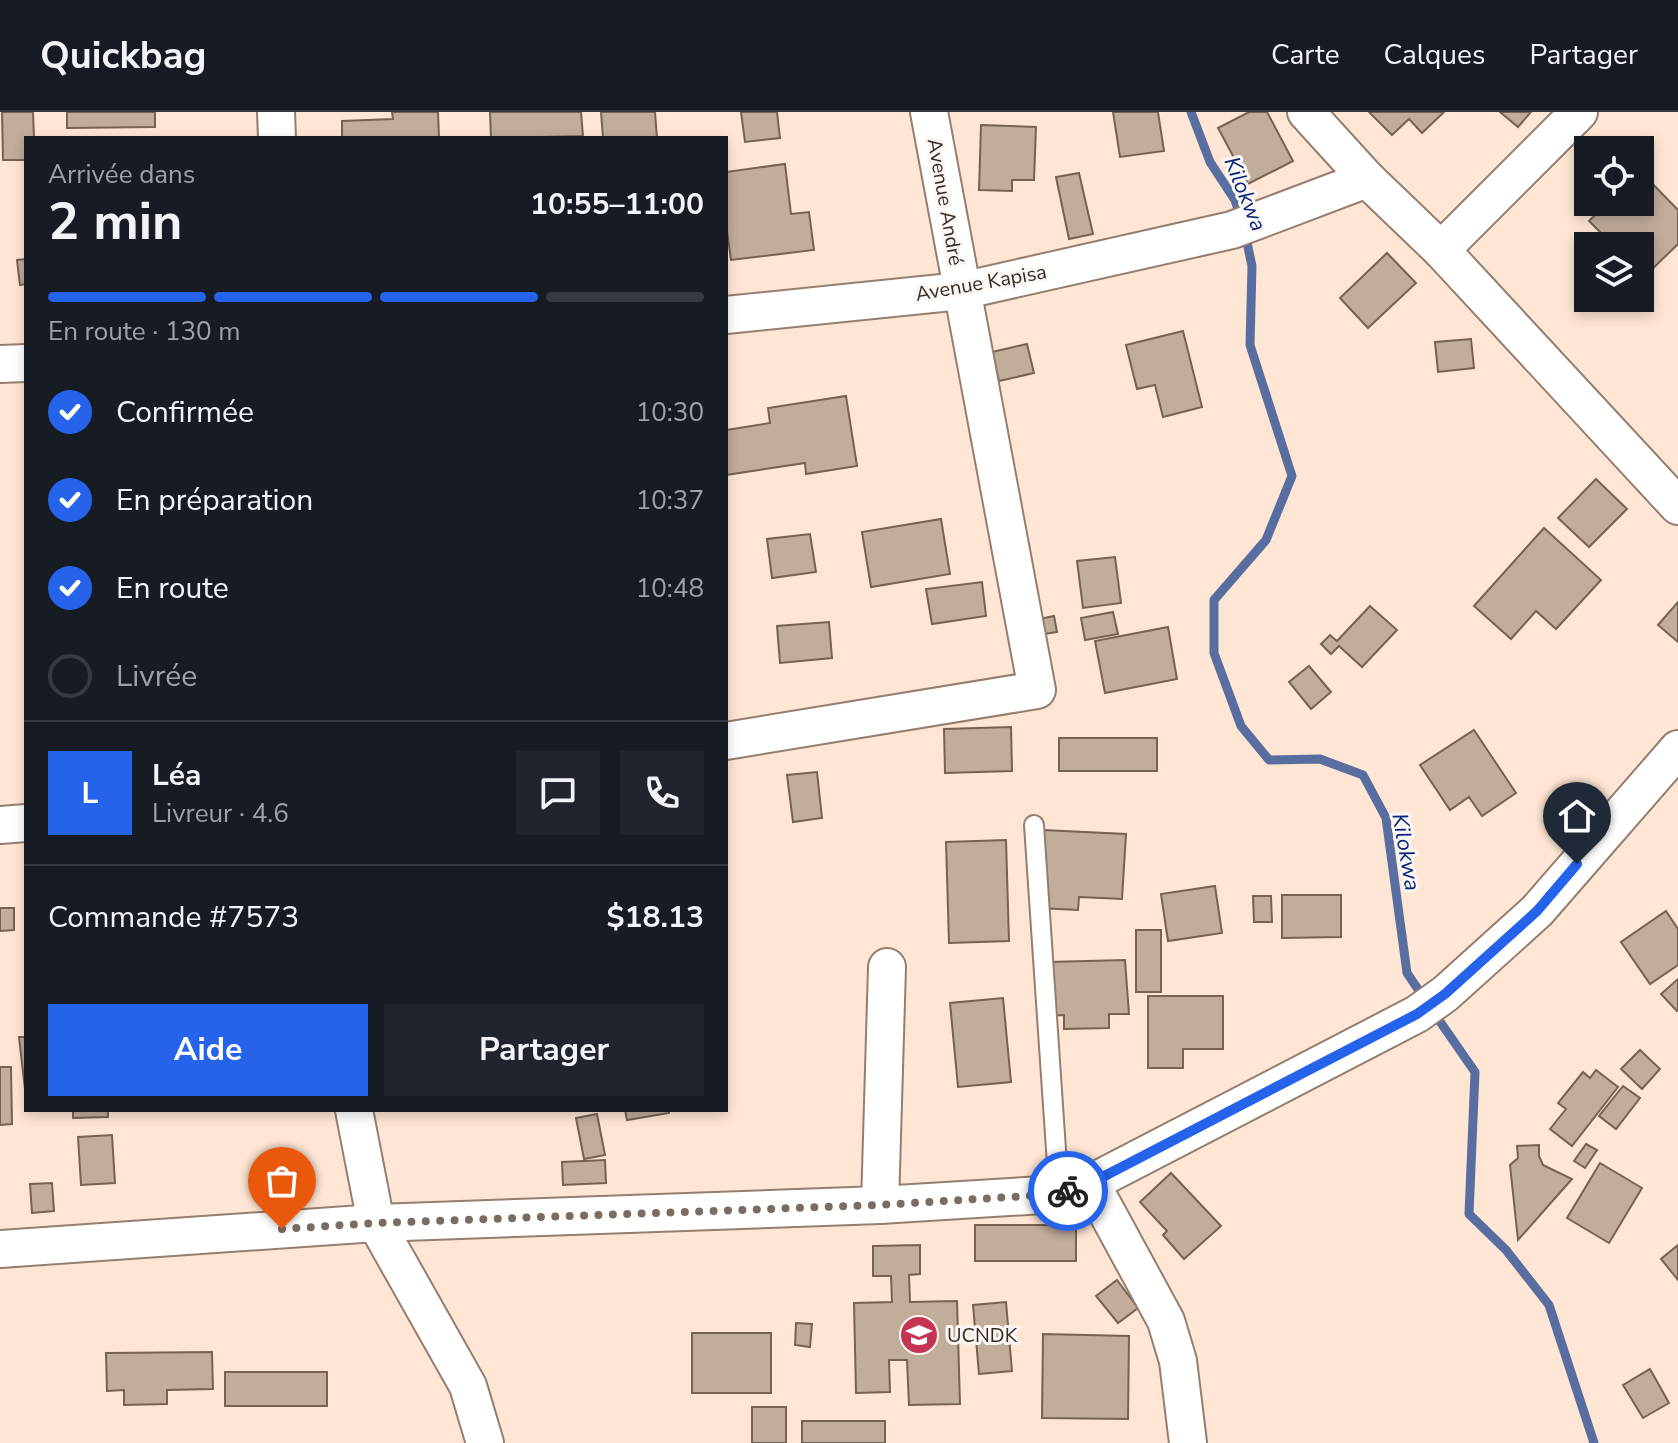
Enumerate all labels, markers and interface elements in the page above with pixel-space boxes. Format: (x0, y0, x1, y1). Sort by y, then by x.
text: Quickbag (40, 30, 206, 81)
text: Carte (1271, 36, 1340, 74)
text: Calques (1384, 36, 1485, 74)
text: Partager (1529, 36, 1638, 74)
street label: Avenue André (921, 136, 969, 268)
map controls (1574, 136, 1654, 312)
button: locate (1574, 136, 1654, 216)
water label: Kilokwa (1216, 152, 1274, 236)
text: Arrivée dans (48, 157, 195, 192)
text: 10:55–11:00 (530, 184, 704, 225)
text: 2 min (48, 186, 183, 257)
button: layers (1574, 232, 1654, 312)
street label: Avenue Kapisa (913, 258, 1049, 308)
text: En route · 130 m (48, 314, 241, 349)
icon: check (48, 390, 92, 434)
text: Confirmée (116, 392, 254, 433)
text: 10:30 (636, 395, 704, 430)
icon: check (48, 478, 92, 522)
text: En préparation (116, 480, 313, 521)
text: 10:37 (636, 483, 704, 518)
icon: check (48, 566, 92, 610)
text: En route (116, 568, 229, 609)
text: 10:48 (636, 571, 704, 606)
text: Livrée (116, 656, 197, 697)
button: chat (516, 751, 600, 835)
button: phone (620, 751, 704, 835)
text: Léa (152, 755, 201, 796)
text: L (82, 773, 98, 814)
pin (1543, 782, 1611, 864)
icon: home (1555, 794, 1599, 838)
text: Livreur · 4.6 (152, 796, 289, 831)
water label: Kilokwa (1384, 811, 1428, 893)
text: Commande #7573 (48, 897, 299, 938)
text: $18.13 (607, 897, 704, 938)
button: Aide (48, 1004, 368, 1096)
button: Partager (384, 1004, 704, 1096)
pin (248, 1147, 316, 1229)
courier (1028, 1151, 1108, 1231)
icon: bag (260, 1159, 304, 1203)
icon: bike (1046, 1169, 1090, 1213)
school or university icon: UCNDK (898, 1314, 940, 1356)
place label: UCNDK (947, 1322, 1018, 1349)

